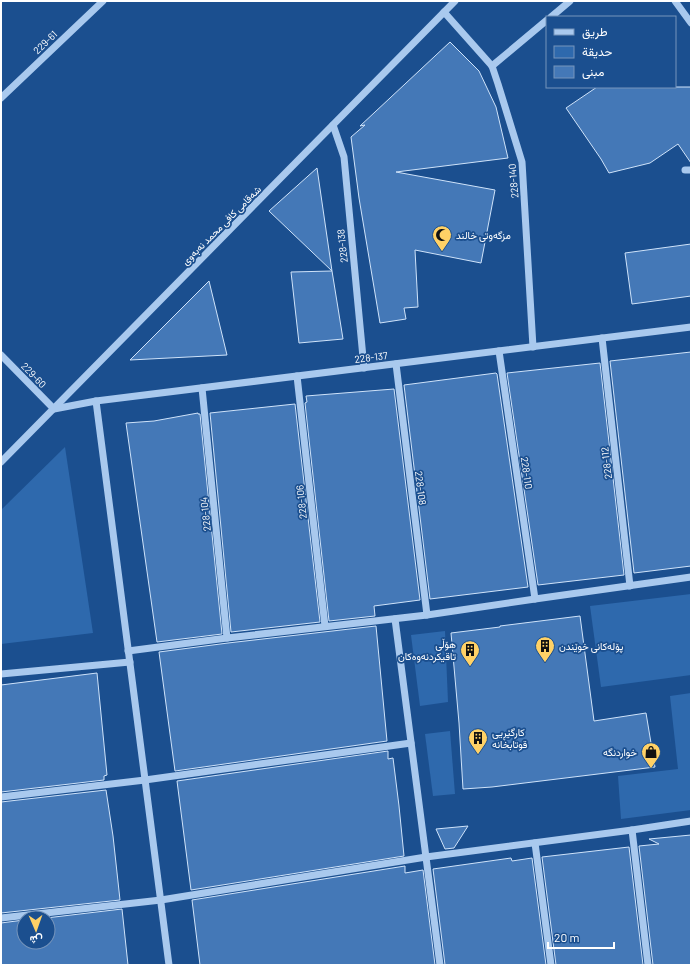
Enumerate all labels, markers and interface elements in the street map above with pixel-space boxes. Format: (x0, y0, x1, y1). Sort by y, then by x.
legend (546, 16, 676, 88)
text: طريق (582, 24, 608, 40)
street label: 229-61 (31, 28, 59, 56)
text: حديقة (582, 44, 612, 59)
text: مبنى (582, 64, 604, 80)
street label: 228-140 (506, 163, 520, 199)
street label: شەقامی کافی محمد نەبەوی (179, 183, 264, 268)
mosque icon: مزگەوتی خالند (431, 224, 453, 252)
street label: 228-138 (334, 229, 350, 263)
place label: مزگەوتی خالند (456, 229, 511, 242)
street label: 228-137 (354, 349, 389, 365)
street label: 229-60 (19, 360, 49, 390)
street label: 228-112 (598, 446, 614, 480)
street label: 228-110 (519, 456, 535, 490)
street label: 228-108 (413, 470, 429, 506)
street label: 228-106 (293, 484, 309, 520)
street label: 228-104 (197, 496, 213, 532)
building icon: پۆلەکانی خوێندن (534, 635, 556, 663)
place label: هۆڵی تاقیکردنەوەکان (398, 638, 456, 663)
building icon: هۆڵی تاقیکردنەوەکان (459, 639, 481, 667)
place label: پۆلەکانی خوێندن (559, 640, 624, 654)
place label: کارگێڕیی قوتابخانە (492, 726, 528, 751)
building icon: کارگێڕیی قوتابخانە (467, 727, 489, 755)
shop icon: خواردنگە (640, 741, 662, 769)
place label: خواردنگە (603, 746, 637, 759)
north arrow (16, 910, 56, 950)
scale bar (548, 924, 614, 950)
text: 20 m (554, 930, 580, 944)
text: ش (29, 933, 43, 947)

